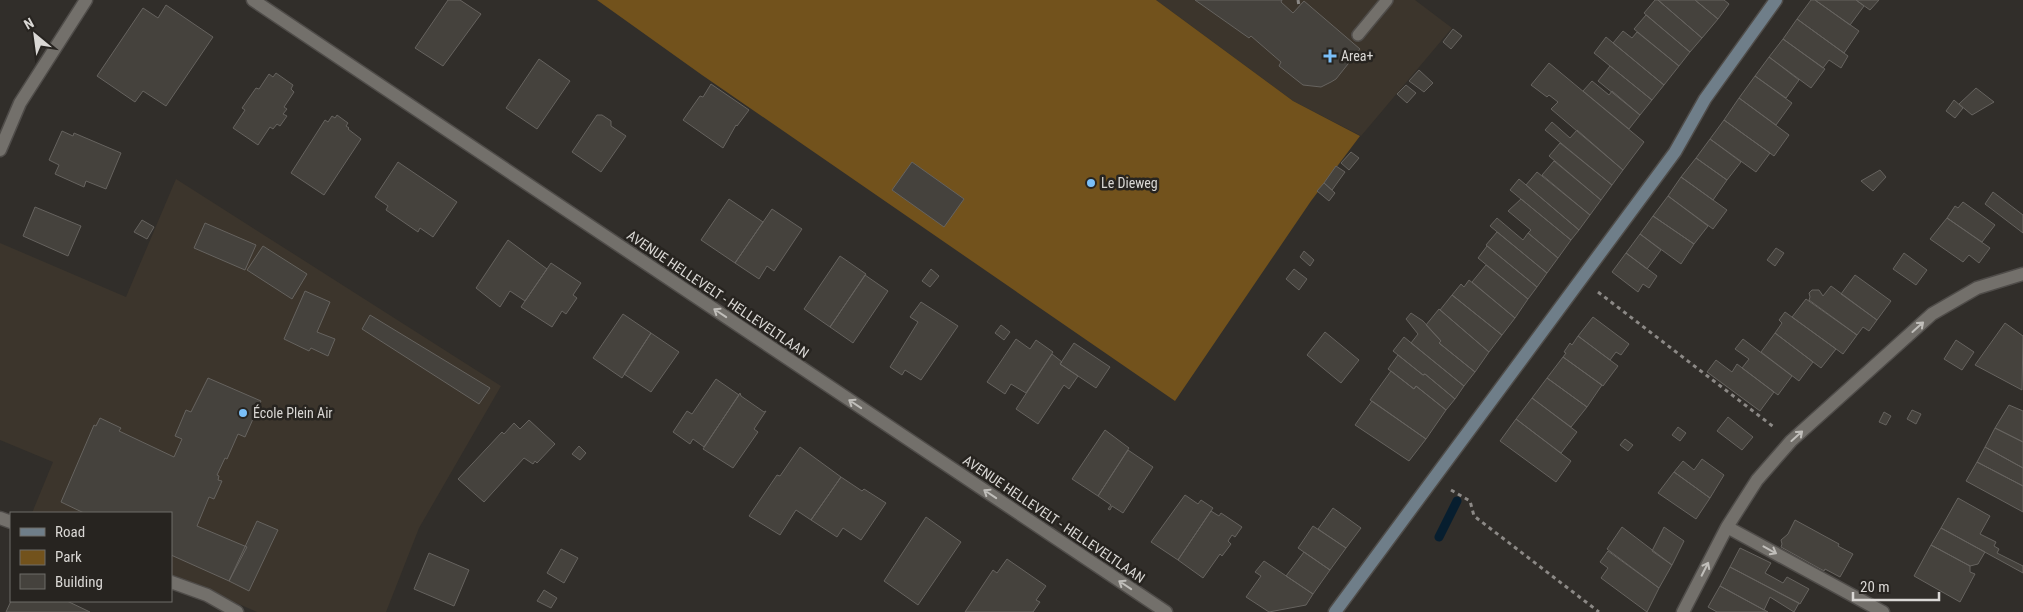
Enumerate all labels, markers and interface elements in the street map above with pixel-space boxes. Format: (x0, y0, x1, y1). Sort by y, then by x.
north arrow (10, 10, 60, 60)
text: N (21, 15, 36, 33)
place label: Area+ (1341, 48, 1373, 64)
marker: Area+ (1323, 49, 1337, 63)
place label: Le Dieweg (1101, 175, 1158, 191)
marker: Le Dieweg (1085, 177, 1097, 189)
street label: AVENUE HELLEVELT - HELLEVELTLAAN (624, 227, 812, 361)
one-way arrow (714, 308, 728, 318)
one-way arrow (1912, 321, 1925, 333)
one-way arrow (848, 399, 862, 409)
place label: École Plein Air (253, 404, 333, 421)
marker: École Plein Air (237, 407, 249, 419)
one-way arrow (1791, 430, 1804, 442)
street label: AVENUE HELLEVELT - HELLEVELTLAAN (960, 452, 1148, 586)
one-way arrow (983, 489, 997, 499)
legend (10, 512, 172, 602)
text: Road (55, 523, 85, 541)
one-way arrow (1762, 545, 1777, 555)
text: Park (55, 548, 82, 566)
one-way arrow (1700, 561, 1710, 576)
scale bar (1853, 570, 1939, 602)
text: Building (55, 573, 103, 591)
text: 20 m (1860, 578, 1890, 596)
one-way arrow (1118, 580, 1132, 590)

